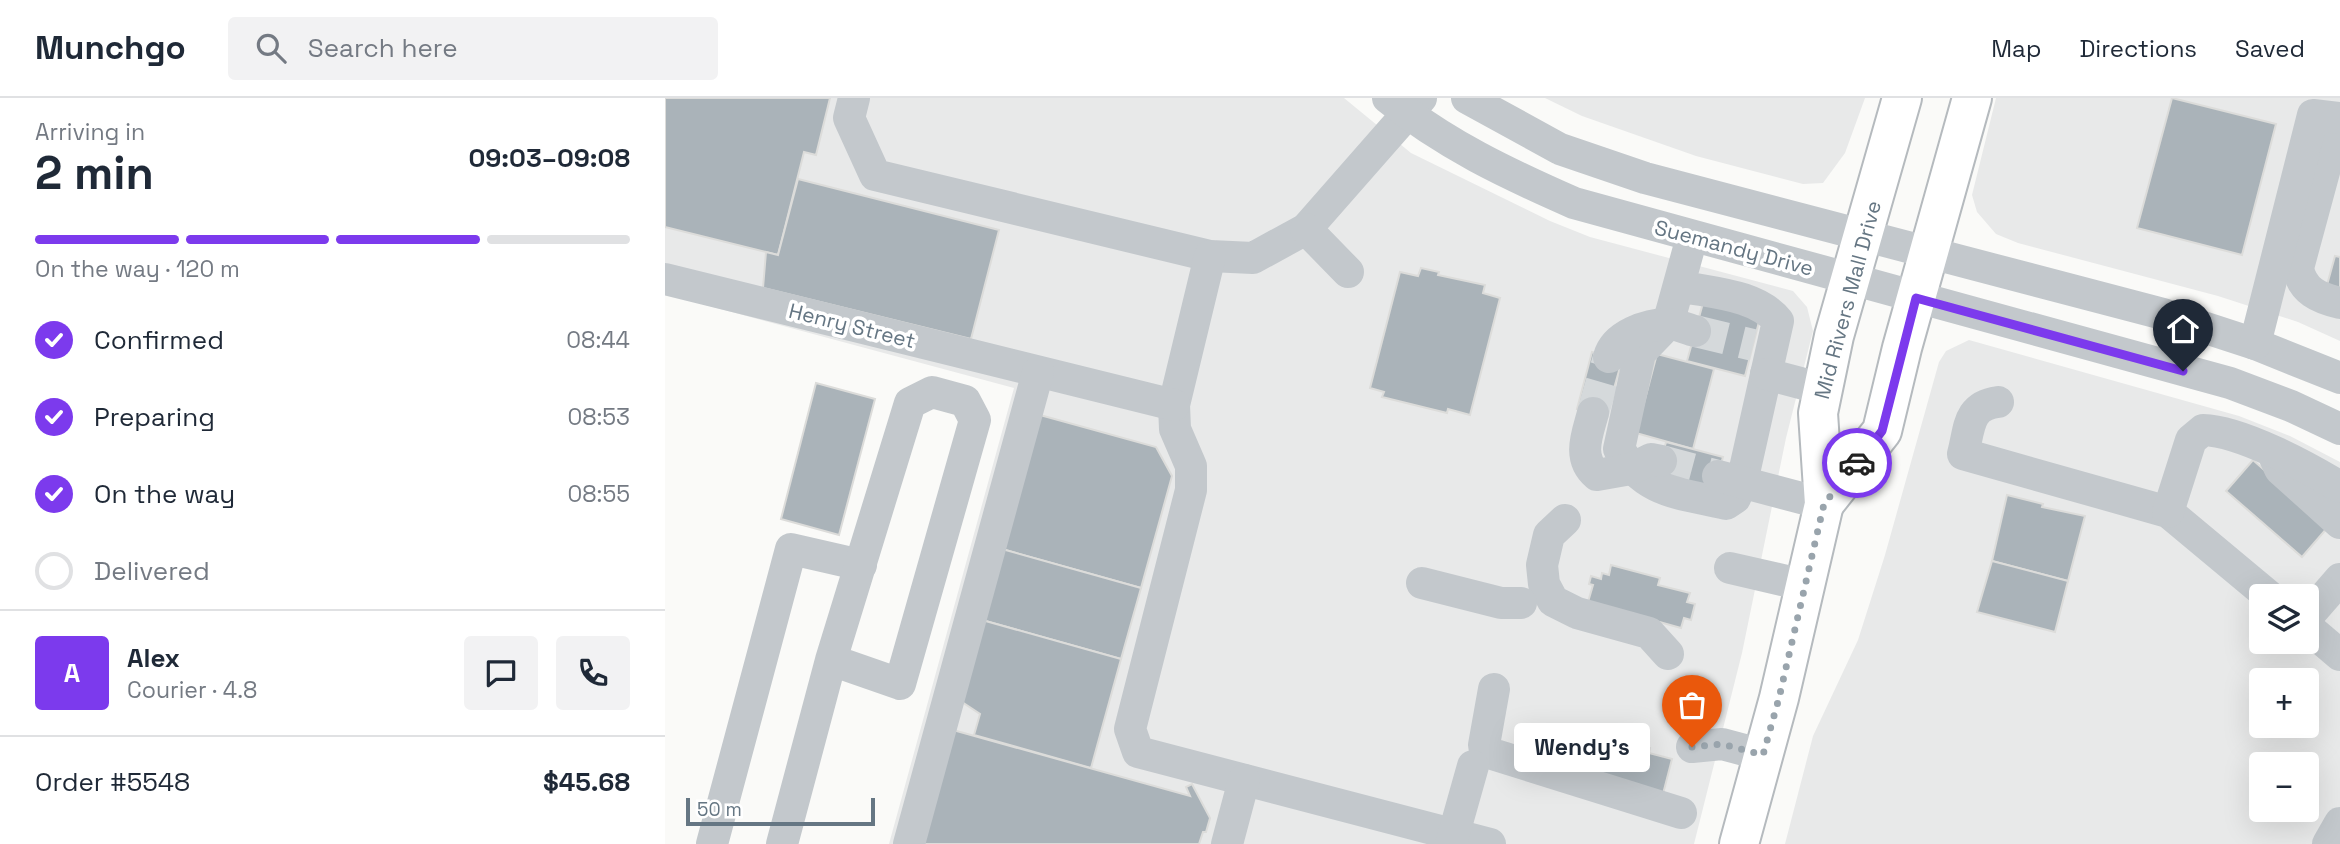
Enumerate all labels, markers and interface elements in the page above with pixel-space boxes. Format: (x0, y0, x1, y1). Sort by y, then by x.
search box (228, 17, 718, 80)
text: Munchgo (35, 27, 186, 69)
icon: search (252, 29, 290, 67)
text: Search here (308, 31, 458, 65)
text: Map (1991, 33, 2041, 64)
text: Directions (2079, 33, 2197, 64)
text: Saved (2235, 33, 2305, 64)
text: Arriving in (35, 117, 145, 147)
text: 09:03–09:08 (468, 141, 630, 175)
text: 2 min (35, 144, 154, 202)
street label: Mid Rivers Mall Drive (1808, 198, 1887, 402)
street label: Suemandy Drive (1652, 213, 1816, 282)
text: On the way · 120 m (35, 254, 240, 284)
street label: Henry Street (786, 297, 918, 354)
pin (2153, 299, 2213, 371)
icon: home (2164, 310, 2202, 348)
icon: check (35, 321, 73, 359)
text: Confirmed (94, 323, 224, 357)
text: 08:44 (566, 325, 630, 355)
icon: check (35, 398, 73, 436)
text: Preparing (94, 400, 215, 434)
text: 08:53 (567, 402, 630, 432)
courier (1822, 428, 1892, 498)
icon: car (1838, 444, 1876, 482)
icon: check (35, 475, 73, 513)
text: On the way (94, 477, 235, 511)
text: 08:55 (568, 479, 630, 509)
text: Delivered (94, 554, 210, 588)
map controls (2249, 584, 2319, 822)
button: layers (2249, 584, 2319, 654)
button: chat (464, 636, 538, 710)
button: phone (556, 636, 630, 710)
text: Alex (127, 641, 180, 675)
text: A (64, 656, 80, 690)
button: + (2249, 668, 2319, 738)
text: Courier · 4.8 (127, 675, 257, 705)
pin (1662, 675, 1722, 747)
icon: bag (1673, 686, 1711, 724)
callout: Wendy's (1513, 722, 1650, 772)
text: Wendy's (1534, 732, 1630, 762)
button: − (2249, 752, 2319, 822)
text: Order #5548 (35, 765, 190, 799)
text: $45.68 (543, 765, 630, 799)
scale bar (686, 795, 875, 827)
text: 50 m (697, 797, 742, 822)

